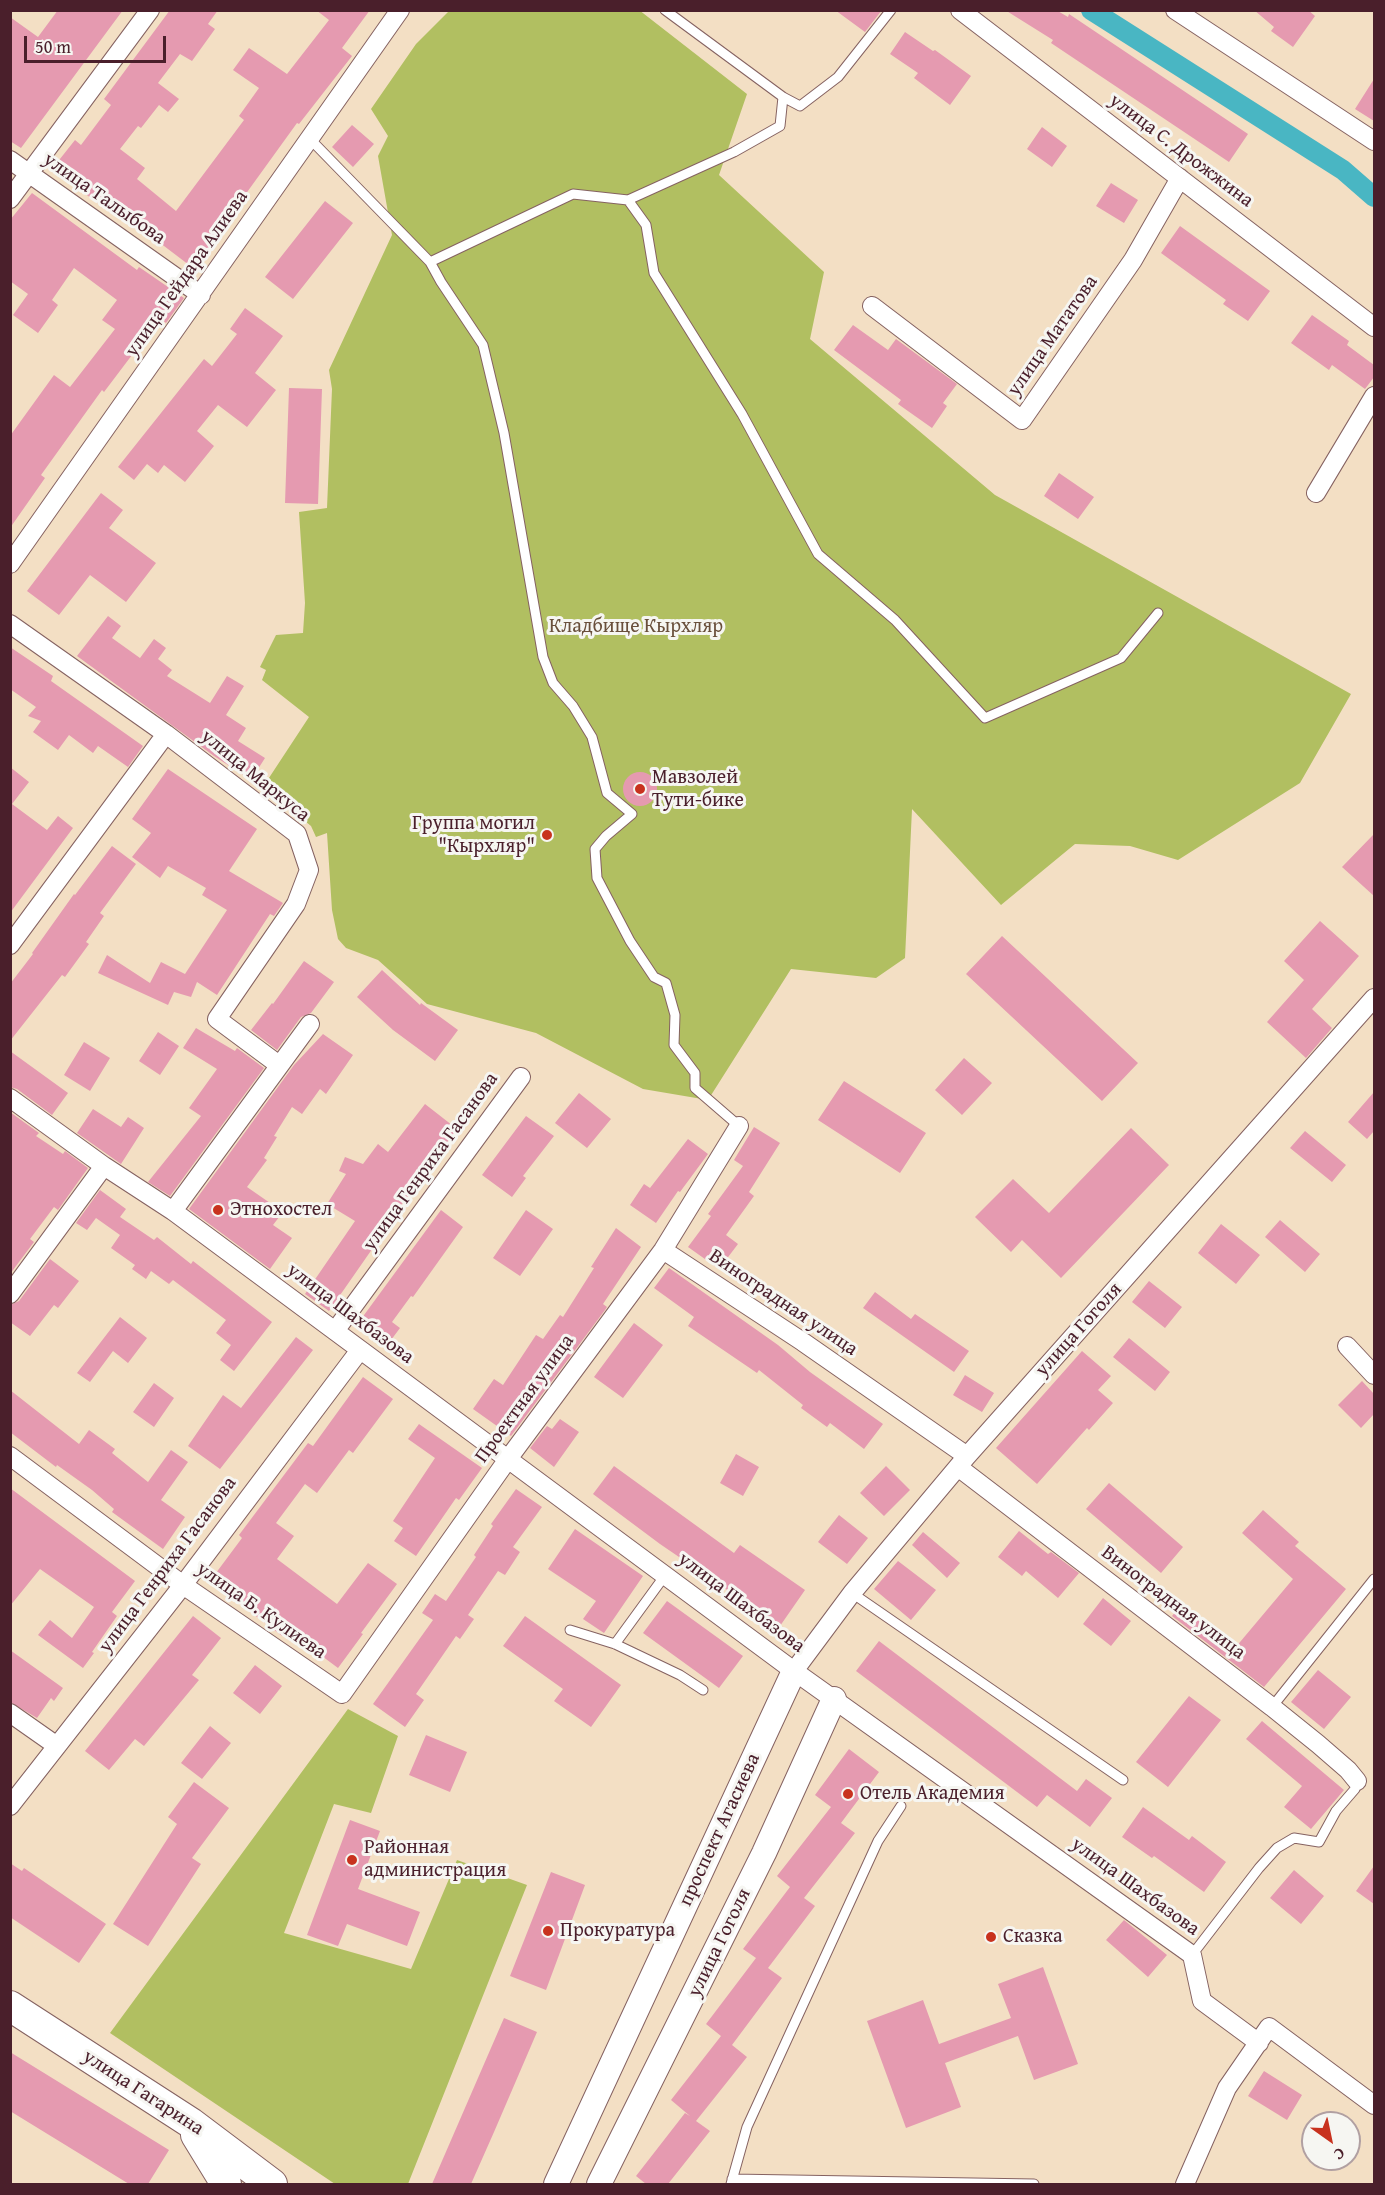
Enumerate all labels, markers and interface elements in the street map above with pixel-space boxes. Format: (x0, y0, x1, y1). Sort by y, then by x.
scale bar (27, 24, 170, 62)
text: 50 m (35, 33, 71, 60)
street label: улица С. Дрожжина (1104, 89, 1258, 213)
street label: улица Талыбова (38, 148, 170, 250)
street label: улица Гейдара Алиева (120, 186, 254, 362)
street label: улица Мататова (1002, 271, 1104, 401)
park label: Кладбище Кырхляр (549, 615, 723, 639)
street label: улица Маркуса (196, 725, 314, 827)
place label: Мавзолей Тути-бике (652, 766, 744, 813)
marker: Мавзолей Тути-бике (633, 782, 647, 796)
place label: Группа могил "Кырхляр" (412, 812, 535, 859)
marker: Группа могил "Кырхляр" (540, 828, 554, 842)
street label: улица Генриха Гасанова (358, 1068, 504, 1256)
place label: Этнохостел (230, 1198, 332, 1222)
marker: Этнохостел (211, 1203, 225, 1217)
street label: Виноградная улица (704, 1244, 862, 1362)
street label: улица Шахбазова (282, 1258, 418, 1370)
street label: улица Гоголя (1031, 1278, 1127, 1382)
street label: Проектная улица (470, 1330, 580, 1468)
street label: улица Генриха Гасанова (94, 1472, 242, 1658)
street label: Виноградная улица (1096, 1541, 1250, 1665)
street label: улица Шахбазова (673, 1547, 809, 1659)
street label: улица Б. Кулиева (191, 1557, 331, 1665)
street label: проспект Агасиева (674, 1750, 766, 1910)
place label: Отель Академия (860, 1782, 1005, 1806)
marker: Отель Академия (841, 1787, 855, 1801)
street label: улица Шахбазова (1066, 1832, 1204, 1942)
place label: Районная администрация (364, 1836, 506, 1883)
marker: Районная администрация (345, 1853, 359, 1867)
street label: улица Гоголя (683, 1885, 757, 2001)
place label: Прокуратура (560, 1919, 675, 1943)
marker: Прокуратура (541, 1924, 555, 1938)
place label: Сказка (1003, 1925, 1063, 1949)
marker: Сказка (984, 1930, 998, 1944)
street label: улица Гагарина (78, 2045, 208, 2141)
north arrow (1301, 2111, 1361, 2171)
text: С (1329, 2142, 1350, 2167)

